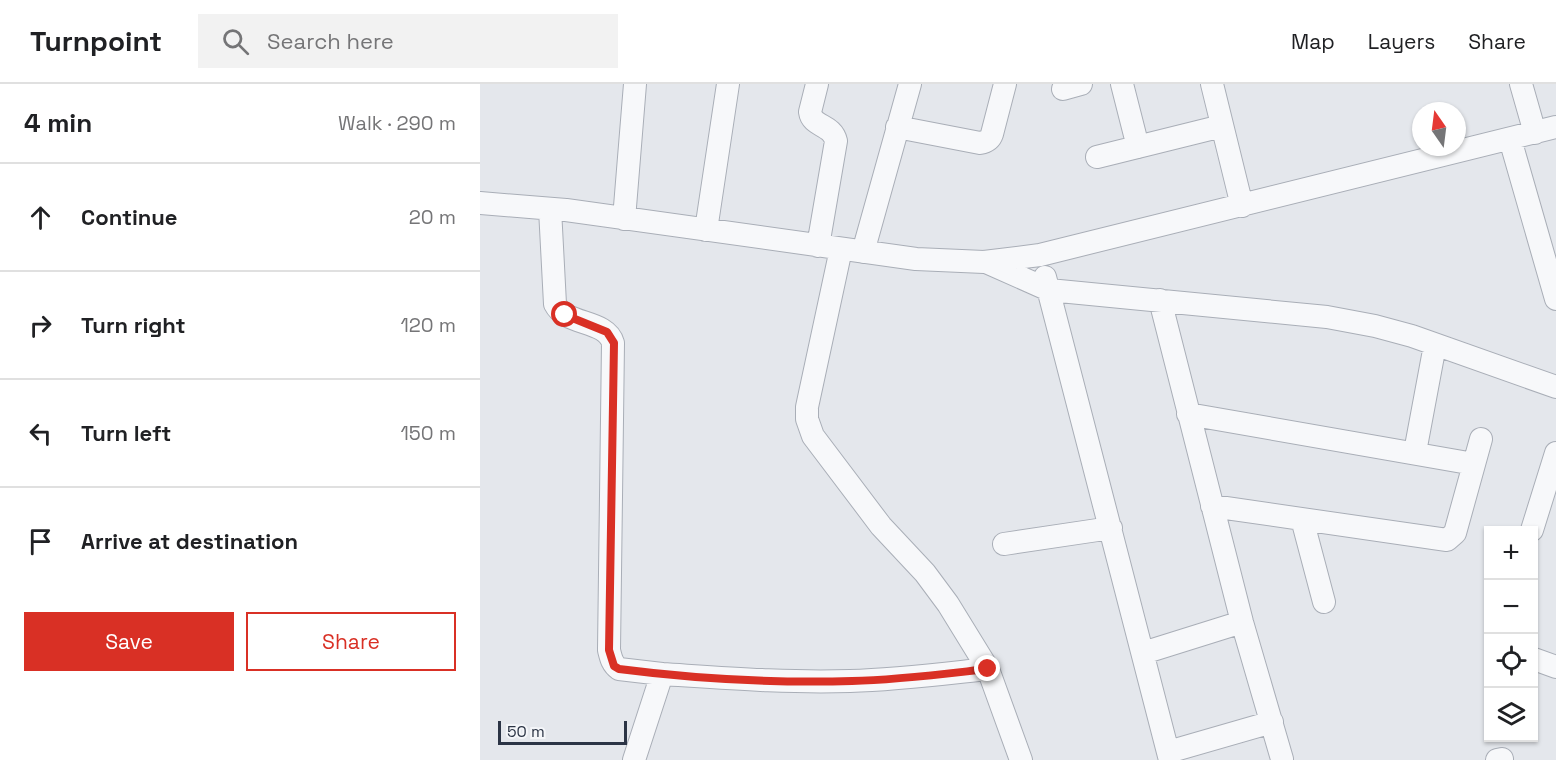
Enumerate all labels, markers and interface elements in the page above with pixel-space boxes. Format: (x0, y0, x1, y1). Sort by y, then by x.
search box (198, 14, 618, 68)
text: Turnpoint (30, 23, 162, 59)
icon: search (219, 25, 252, 58)
text: Search here (267, 27, 394, 55)
text: Map (1291, 28, 1335, 55)
text: Layers (1368, 28, 1435, 55)
text: Share (1468, 28, 1526, 55)
north arrow (1412, 102, 1466, 156)
text: 4 min (24, 106, 92, 140)
text: Walk · 290 m (338, 110, 456, 136)
icon: ahead (24, 201, 57, 234)
text: Continue (81, 203, 177, 231)
text: 20 m (409, 204, 456, 230)
route start (551, 301, 577, 327)
icon: right (24, 309, 57, 342)
text: Turn right (81, 311, 186, 339)
text: 120 m (400, 312, 456, 338)
icon: left (24, 417, 57, 450)
text: Turn left (81, 419, 171, 447)
text: 150 m (401, 420, 456, 446)
icon: arrive (24, 525, 57, 558)
map controls (1484, 526, 1538, 742)
button: + (1484, 526, 1538, 580)
text: Arrive at destination (81, 527, 298, 555)
button: − (1484, 580, 1538, 634)
button: Save (24, 612, 234, 671)
button: Share (246, 612, 456, 671)
button: locate (1484, 634, 1538, 688)
route end (974, 655, 1000, 681)
button: layers (1484, 688, 1538, 742)
scale bar (498, 718, 627, 746)
text: 50 m (507, 721, 545, 742)

